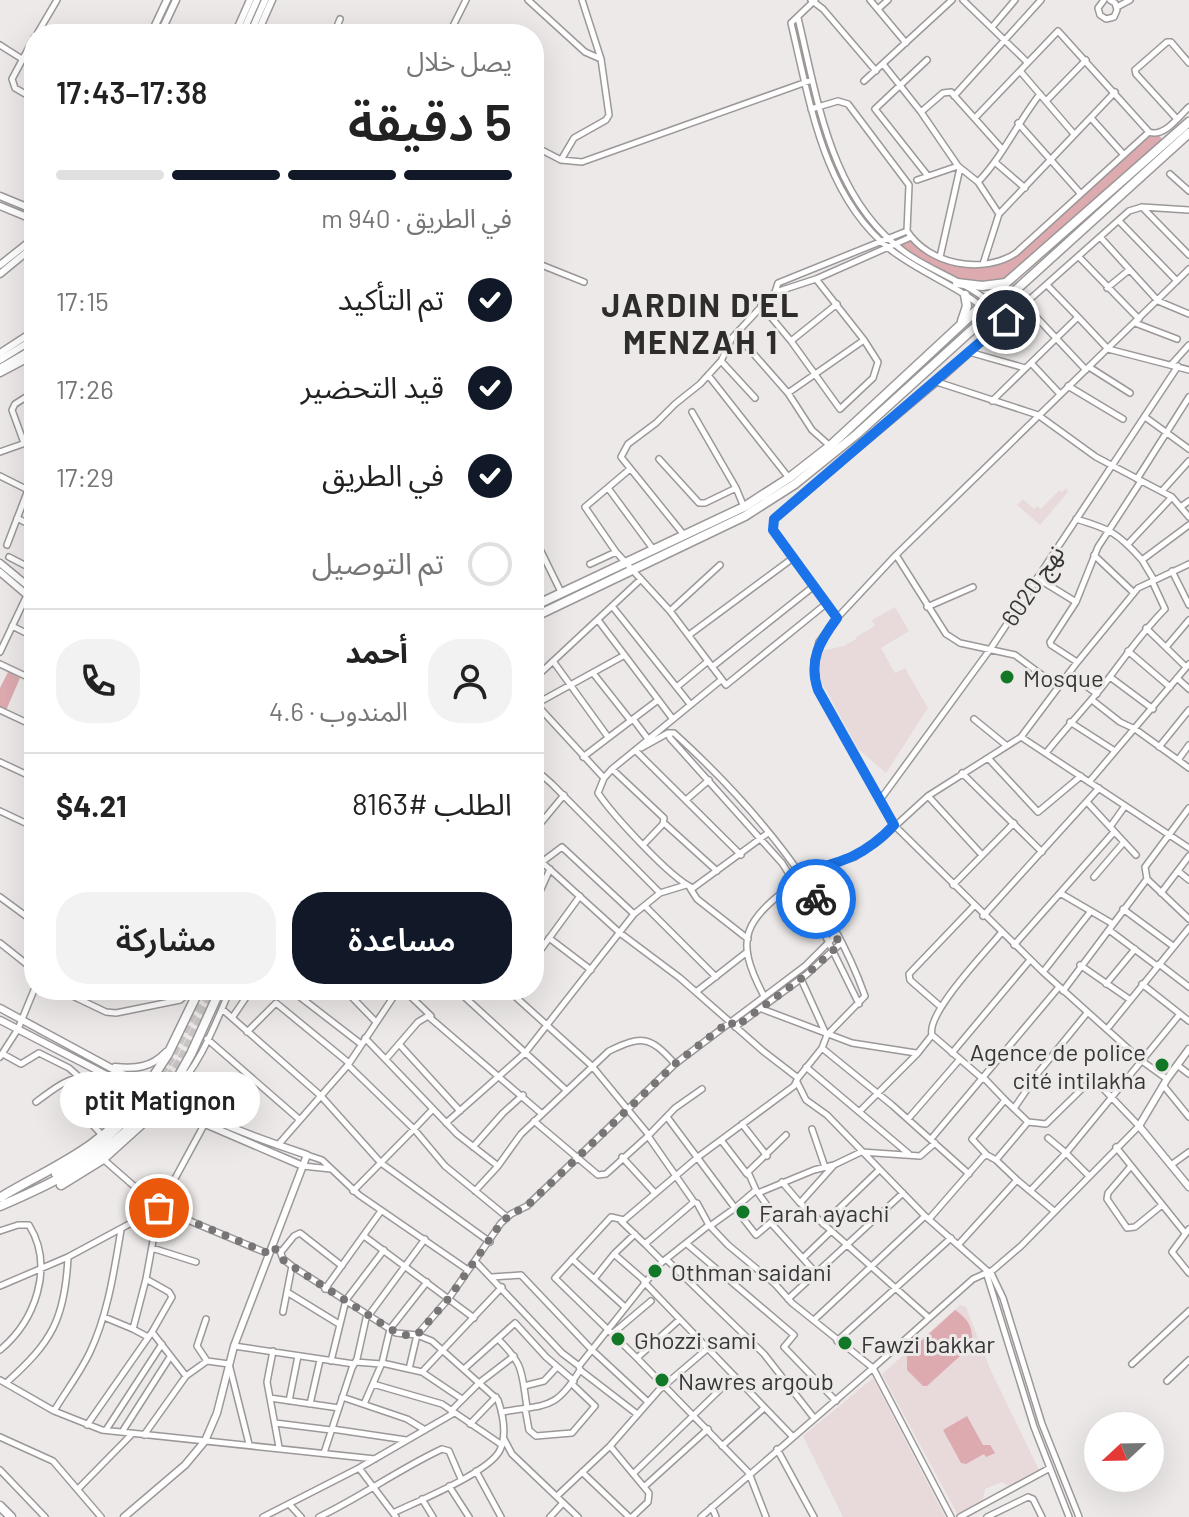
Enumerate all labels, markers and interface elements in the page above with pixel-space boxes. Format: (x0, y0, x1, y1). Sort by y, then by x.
text: يصل خلال (406, 45, 512, 76)
text: 17:38–17:43 (56, 74, 207, 110)
text: 5 دقيقة (348, 89, 512, 151)
text: في الطريق · 940 m (321, 202, 512, 233)
icon: check (468, 278, 512, 322)
text: تم التأكيد (338, 280, 444, 316)
text: 17:15 (56, 285, 109, 316)
district label: JARDIN D'EL MENZAH 1 (601, 285, 801, 360)
pin (972, 286, 1040, 354)
icon: home (984, 298, 1028, 342)
icon: check (468, 366, 512, 410)
text: قيد التحضير (301, 368, 444, 404)
text: 17:26 (56, 373, 114, 404)
icon: check (468, 454, 512, 498)
text: في الطريق (322, 456, 444, 492)
text: 17:29 (56, 461, 114, 492)
street label: نهج 6020 (994, 539, 1073, 633)
text: تم التوصيل (312, 544, 444, 580)
text: أحمد (345, 633, 408, 669)
button: phone (56, 639, 140, 723)
button: person (428, 639, 512, 723)
place label: Mosque (1023, 663, 1104, 692)
marker: Mosque (998, 668, 1016, 686)
text: المندوب · 4.6 (269, 695, 408, 726)
text: الطلب #8163 (352, 785, 512, 821)
text: $4.21 (56, 787, 127, 823)
courier (776, 859, 856, 939)
icon: bike (794, 877, 838, 921)
button: مشاركة (56, 892, 276, 984)
button: مساعدة (292, 892, 512, 984)
place label: Agence de police cité intilakha (970, 1037, 1146, 1094)
marker: Agence de police cité intilakha (1153, 1056, 1171, 1074)
callout: ptit Matignon (59, 1072, 259, 1128)
text: ptit Matignon (84, 1084, 236, 1115)
pin (125, 1174, 193, 1242)
icon: bag (137, 1186, 181, 1230)
place label: Farah ayachi (759, 1198, 890, 1227)
marker: Farah ayachi (734, 1203, 752, 1221)
place label: Othman saidani (671, 1257, 832, 1286)
marker: Othman saidani (646, 1262, 664, 1280)
place label: Ghozzi sami (634, 1325, 757, 1354)
place label: Fawzi bakkar (861, 1329, 995, 1358)
marker: Ghozzi sami (609, 1330, 627, 1348)
marker: Fawzi bakkar (836, 1334, 854, 1352)
place label: Nawres argoub (678, 1366, 834, 1395)
marker: Nawres argoub (653, 1371, 671, 1389)
north arrow (1084, 1412, 1164, 1492)
map controls (1084, 1412, 1164, 1492)

